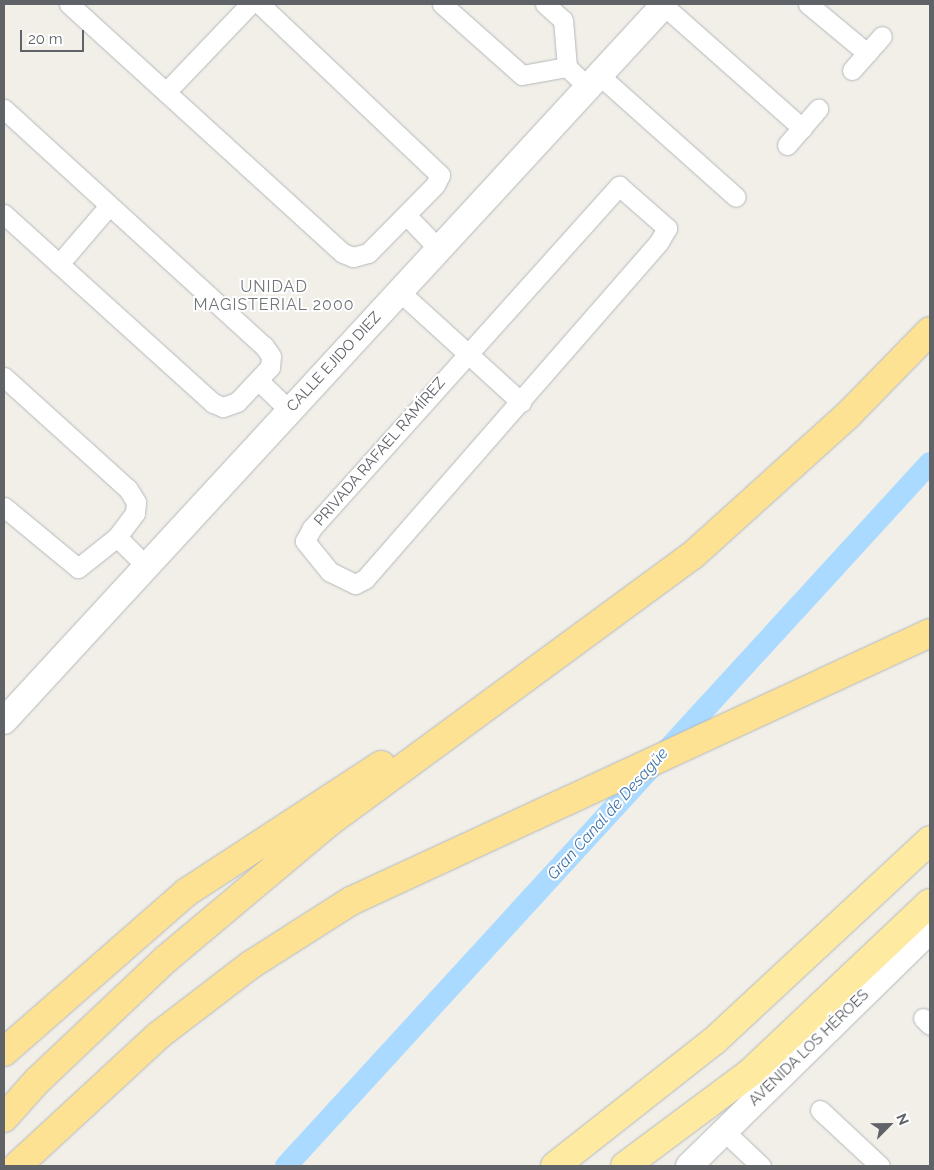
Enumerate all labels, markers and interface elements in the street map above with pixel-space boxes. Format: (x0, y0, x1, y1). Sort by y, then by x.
scale bar (22, 20, 86, 52)
text: 20 m (28, 30, 63, 48)
district label: UNIDAD MAGISTERIAL 2000 (191, 277, 357, 315)
street label: CALLE EJIDO DIEZ (283, 308, 385, 416)
street label: PRIVADA RAFAEL RAMÍREZ (310, 374, 450, 530)
water label: Gran Canal de Desagüe (544, 744, 672, 884)
street label: AVENIDA LOS HÉROES (745, 986, 873, 1110)
north arrow (864, 1100, 914, 1150)
text: N (893, 1111, 912, 1127)

